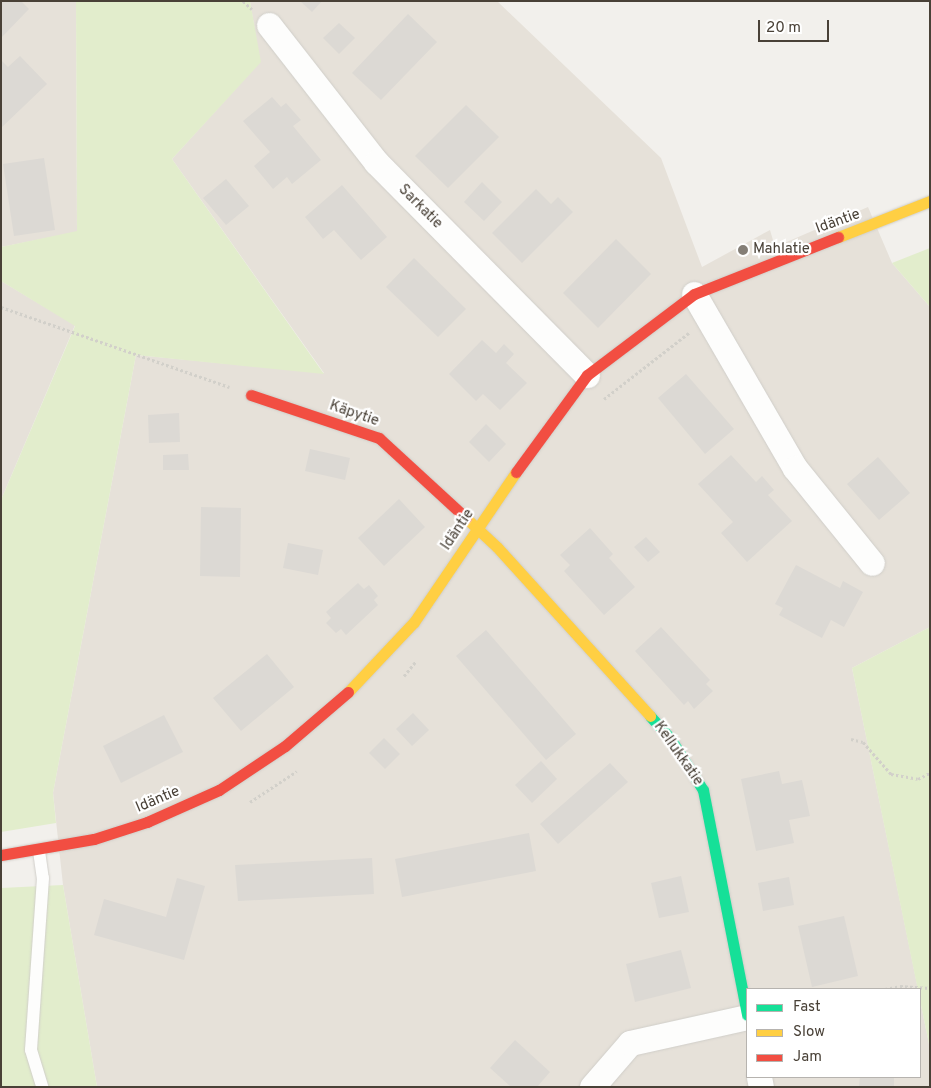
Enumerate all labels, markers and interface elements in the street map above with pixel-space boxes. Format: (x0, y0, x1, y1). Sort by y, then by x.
scale bar (761, 10, 832, 42)
text: 20 m (766, 19, 801, 38)
street label: Sarkatie (394, 181, 446, 233)
street label: Idäntie (813, 206, 863, 238)
place label: Mahlatie (753, 241, 810, 259)
marker: Mahlatie (737, 244, 749, 256)
street label: Käpytie (327, 397, 381, 431)
street label: Idäntie (438, 506, 478, 554)
street label: Kellukkatie (649, 718, 707, 790)
street label: Idäntie (133, 783, 183, 817)
legend (746, 988, 921, 1078)
text: Fast (793, 998, 821, 1017)
text: Slow (793, 1023, 825, 1042)
text: Jam (793, 1048, 822, 1067)

